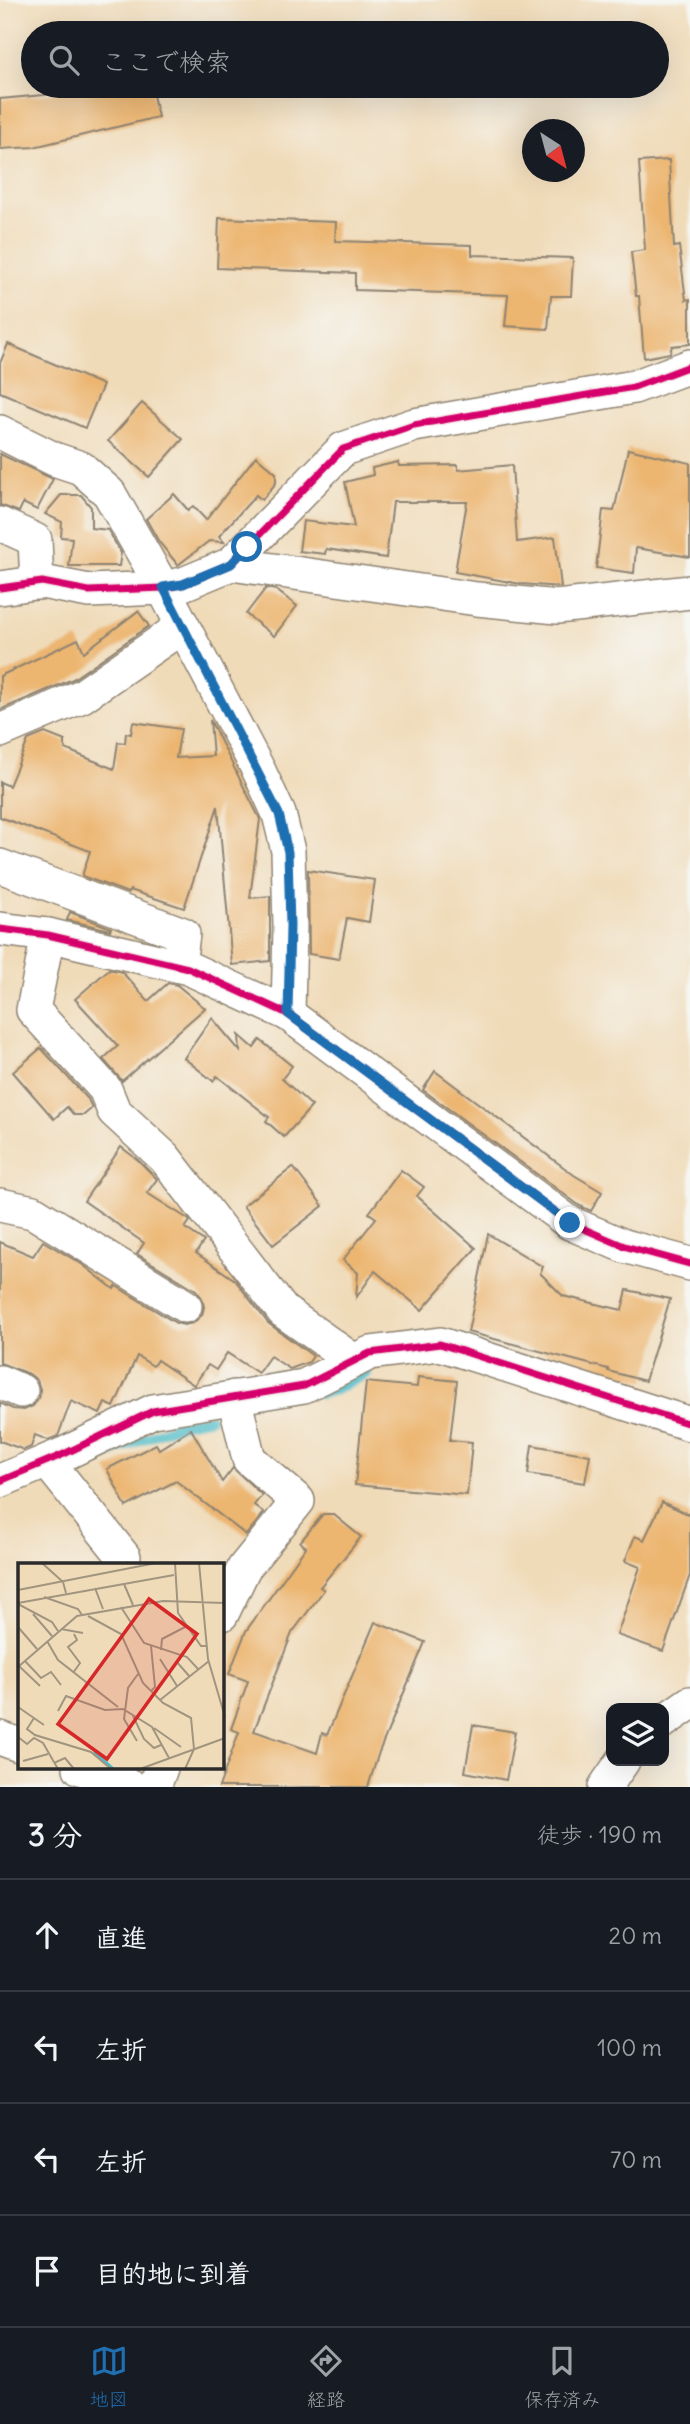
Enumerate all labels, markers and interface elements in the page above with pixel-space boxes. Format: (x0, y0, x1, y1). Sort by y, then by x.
search box (21, 21, 669, 98)
icon: search (45, 41, 83, 79)
text: ここで検索 (101, 45, 231, 78)
north arrow (522, 119, 585, 182)
route start (231, 531, 262, 562)
route end (554, 1207, 585, 1238)
inset map (18, 1563, 224, 1770)
map controls (606, 1703, 669, 1766)
button: layers (606, 1703, 669, 1766)
text: 3 分 (28, 1816, 82, 1854)
text: 徒歩 · 190 m (537, 1820, 662, 1849)
icon: ahead (28, 1916, 66, 1954)
text: 直進 (95, 1921, 147, 1954)
text: 20 m (609, 1921, 662, 1950)
icon: left (28, 2028, 66, 2066)
text: 左折 (95, 2033, 147, 2066)
text: 100 m (597, 2033, 662, 2062)
icon: left (28, 2140, 66, 2178)
text: 左折 (95, 2145, 147, 2178)
text: 70 m (610, 2145, 662, 2174)
icon: arrive (28, 2252, 66, 2290)
text: 目的地に到着 (95, 2257, 251, 2290)
tab: 地図 (90, 2342, 128, 2411)
tab: 経路 (307, 2342, 345, 2411)
tab: 保存済み (524, 2342, 600, 2411)

